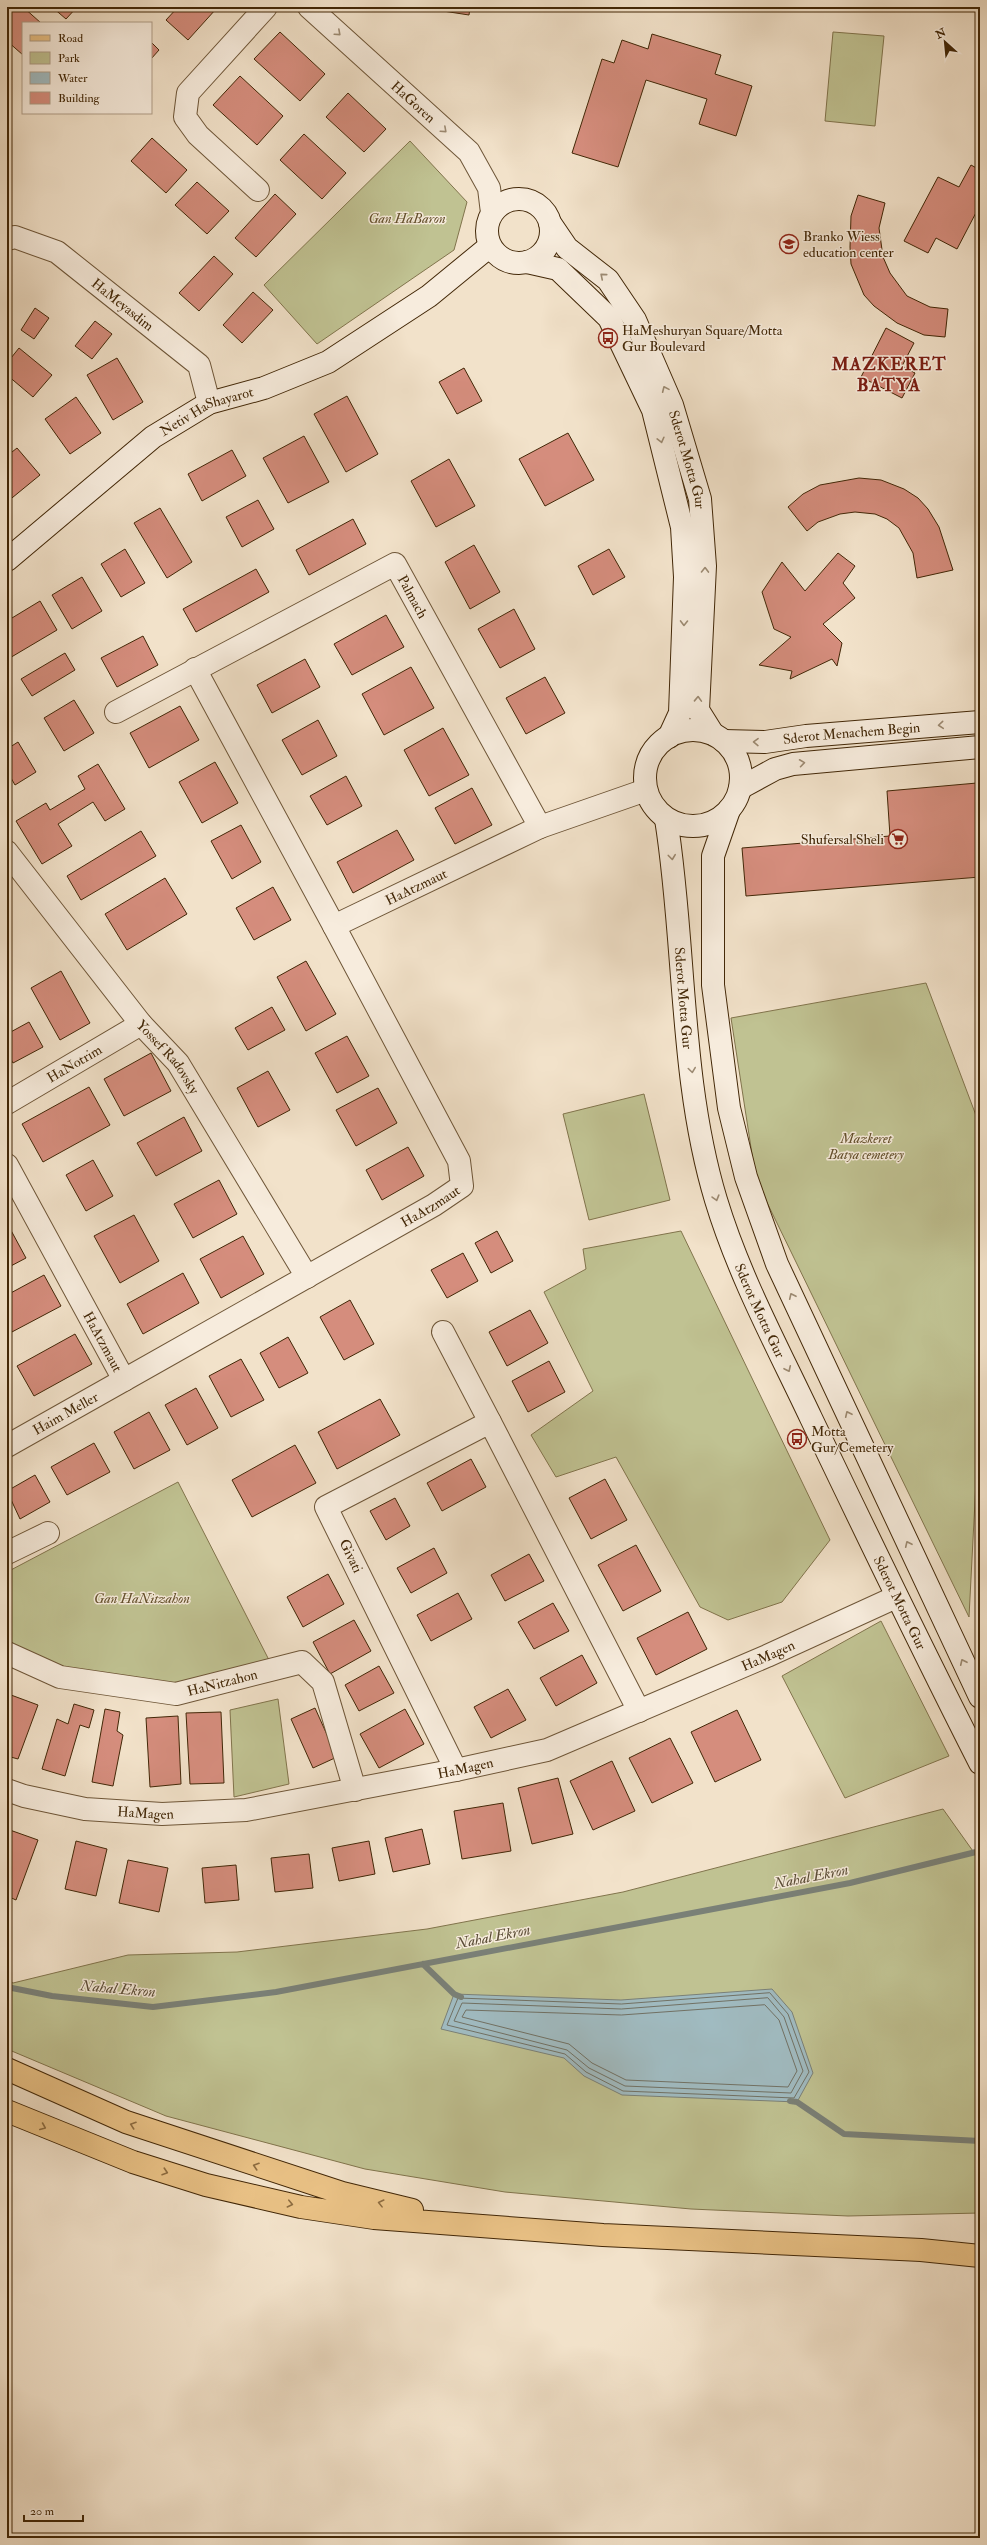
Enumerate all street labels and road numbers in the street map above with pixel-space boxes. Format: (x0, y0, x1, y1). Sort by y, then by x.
street label: HaGoren (388, 77, 439, 126)
street label: HaMeyasdim (88, 274, 157, 334)
street label: Netiv HaShayarot (157, 383, 255, 439)
street label: Sderot Motta Gur (666, 408, 709, 510)
street label: Palmach (394, 572, 432, 622)
street label: Sderot Menachem Begin (782, 718, 921, 748)
street label: HaAtzmaut (383, 864, 450, 909)
street label: Sderot Motta Gur (671, 946, 697, 1051)
street label: Yossef Radovsky (133, 1016, 204, 1098)
street label: HaNotrim (44, 1041, 105, 1086)
street label: HaAtzmaut (398, 1181, 463, 1231)
street label: Sderot Motta Gur (731, 1261, 789, 1361)
street label: HaAtzmaut (80, 1308, 127, 1375)
street label: Haim Meller (30, 1388, 102, 1438)
street label: Givati (336, 1536, 367, 1576)
street label: Sderot Motta Gur (870, 1553, 931, 1653)
street label: HaMagen (739, 1636, 797, 1674)
street label: HaNitzahon (185, 1665, 259, 1699)
street label: HaMagen (436, 1754, 495, 1782)
street label: HaMagen (117, 1803, 174, 1823)

